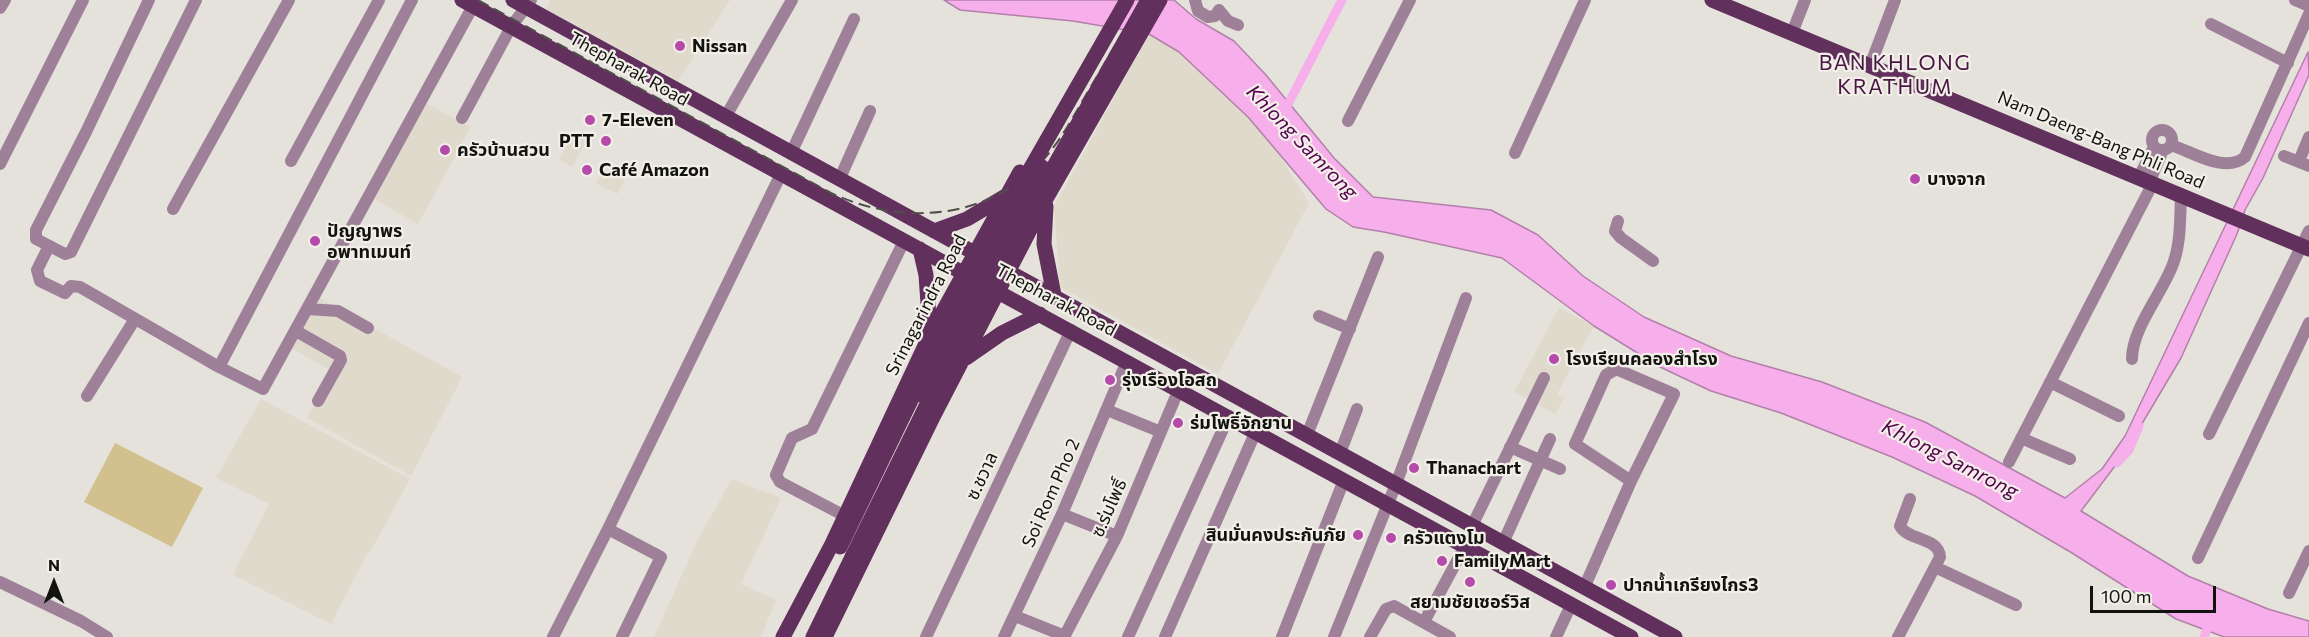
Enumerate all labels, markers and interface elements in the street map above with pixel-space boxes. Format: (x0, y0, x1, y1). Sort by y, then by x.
street label: Thepharak Road (565, 27, 693, 111)
place label: Nissan (692, 35, 747, 57)
marker: Nissan (673, 39, 687, 53)
district label: BAN KHLONG KRATHUM (1819, 50, 1971, 100)
water label: Khlong Samrong (1241, 80, 1363, 204)
street label: Nam Daeng-Bang Phli Road (1994, 87, 2208, 193)
place label: 7-Eleven (602, 109, 674, 131)
marker: 7-Eleven (583, 113, 597, 127)
place label: PTT (559, 130, 594, 152)
marker: PTT (599, 134, 613, 148)
place label: ครัวบ้านสวน (457, 139, 550, 161)
marker: ครัวบ้านสวน (438, 143, 452, 157)
place label: Café Amazon (599, 159, 709, 181)
marker: Café Amazon (580, 163, 594, 177)
place label: บางจาก (1927, 168, 1986, 190)
marker: บางจาก (1908, 172, 1922, 186)
place label: ปัญญาพร อพาทเมนท์ (327, 220, 411, 262)
street label: Srinagarindra Road (881, 231, 971, 379)
marker: ปัญญาพร อพาทเมนท์ (308, 234, 322, 248)
street label: Thepharak Road (992, 259, 1120, 341)
place label: โรงเรียนคลองสำโรง (1566, 348, 1718, 370)
marker: โรงเรียนคลองสำโรง (1547, 352, 1561, 366)
place label: รุ่งเรืองโอสถ (1122, 369, 1217, 391)
marker: รุ่งเรืองโอสถ (1103, 373, 1117, 387)
place label: ร่มโพธิ์จักยาน (1190, 412, 1292, 434)
water label: Khlong Samrong (1878, 414, 2022, 504)
marker: ร่มโพธิ์จักยาน (1171, 416, 1185, 430)
street label: Soi Rom Pho 2 (1017, 435, 1085, 551)
street label: ซ.ชวาล (962, 449, 1002, 503)
place label: Thanachart (1426, 457, 1521, 479)
marker: Thanachart (1407, 461, 1421, 475)
street label: ซ.ร่มโพธิ์ (1087, 475, 1131, 541)
place label: สินมั่นคงประกันภัย (1206, 524, 1346, 546)
place label: ครัวแตงโม (1403, 527, 1485, 549)
marker: สินมั่นคงประกันภัย (1351, 528, 1365, 542)
marker: ครัวแตงโม (1384, 531, 1398, 545)
place label: FamilyMart (1454, 550, 1551, 572)
north arrow (24, 553, 84, 613)
marker: FamilyMart (1435, 554, 1449, 568)
text: N (48, 555, 60, 574)
place label: ปากน้ำเกรียงไกร3 (1623, 574, 1758, 596)
scale bar (2093, 574, 2219, 612)
marker: สยามชัยเซอร์วิส (1463, 575, 1477, 589)
marker: ปากน้ำเกรียงไกร3 (1604, 578, 1618, 592)
text: 100 m (2101, 585, 2151, 607)
place label: สยามชัยเซอร์วิส (1410, 591, 1530, 613)

